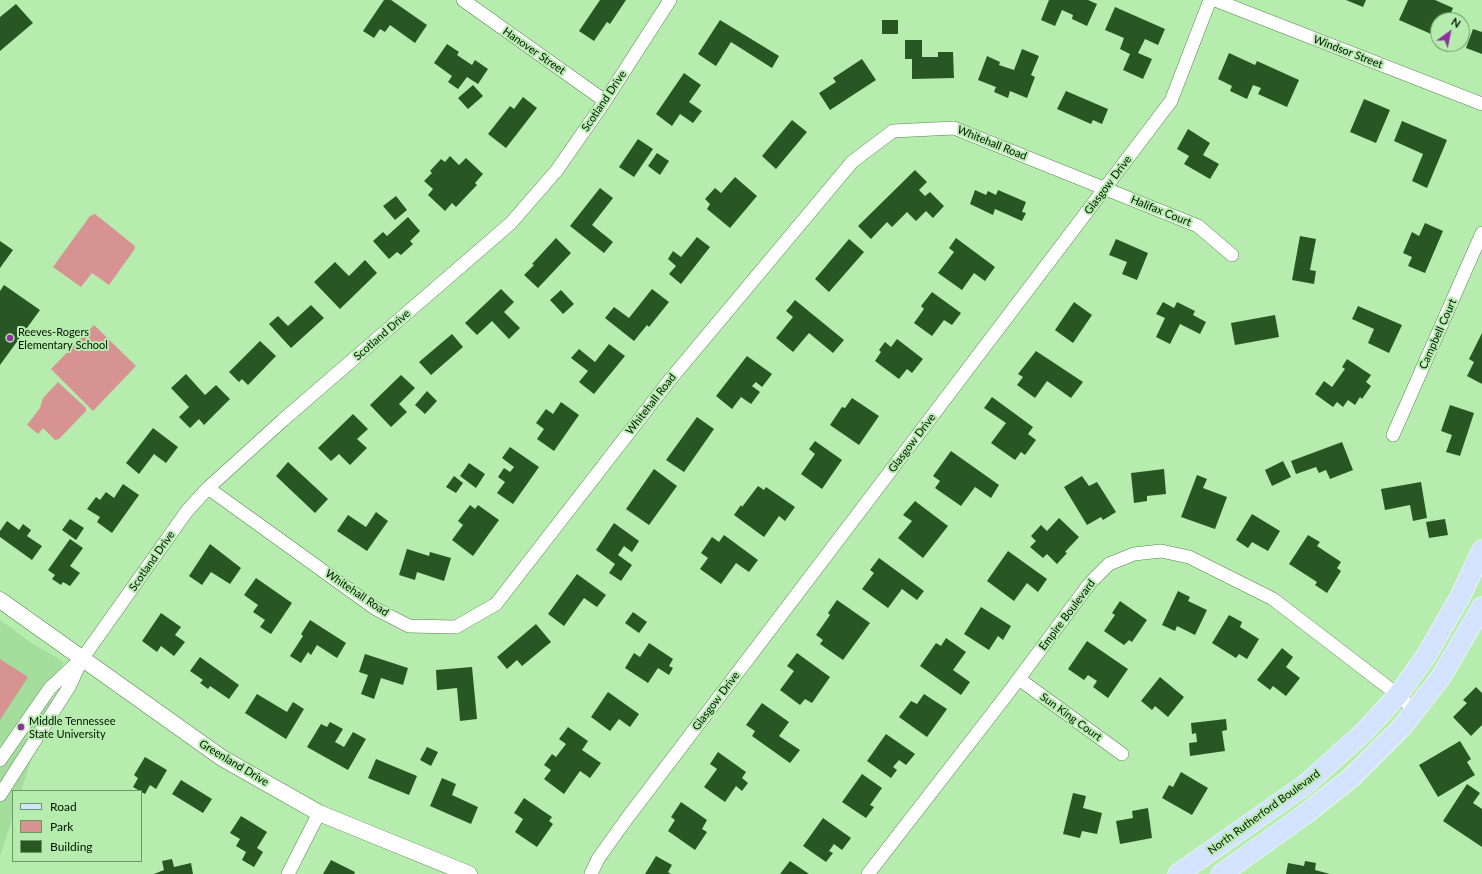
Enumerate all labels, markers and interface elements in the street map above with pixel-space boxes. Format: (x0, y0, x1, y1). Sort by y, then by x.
north arrow (1430, 12, 1470, 52)
text: N (1449, 15, 1463, 30)
street label: Hanover Street (500, 25, 568, 77)
street label: Windsor Street (1312, 33, 1384, 71)
street label: Scotland Drive (579, 68, 629, 134)
street label: Whitehall Road (955, 123, 1029, 163)
street label: Glasgow Drive (1082, 153, 1134, 217)
street label: Halifax Court (1129, 193, 1193, 229)
street label: Campbell Court (1417, 297, 1459, 371)
street label: Scotland Drive (351, 307, 413, 363)
place label: Reeves-Rogers Elementary School (18, 325, 108, 351)
marker: Reeves-Rogers Elementary School (5, 333, 15, 343)
street label: Whitehall Road (623, 371, 679, 437)
street label: Glasgow Drive (886, 411, 938, 475)
street label: Scotland Drive (126, 528, 178, 594)
street label: Whitehall Road (323, 567, 391, 619)
street label: Empire Boulevard (1036, 577, 1098, 653)
street label: Glasgow Drive (690, 669, 742, 733)
street label: Sun King Court (1038, 690, 1104, 744)
place label: Middle Tennessee State University (29, 714, 115, 740)
marker: Middle Tennessee State University (16, 722, 26, 732)
street label: Greenland Drive (197, 737, 271, 789)
street label: North Rutherford Boulevard (1205, 767, 1323, 857)
legend (12, 790, 142, 862)
text: Road (50, 799, 77, 814)
text: Park (50, 819, 73, 834)
text: Building (50, 839, 93, 854)

